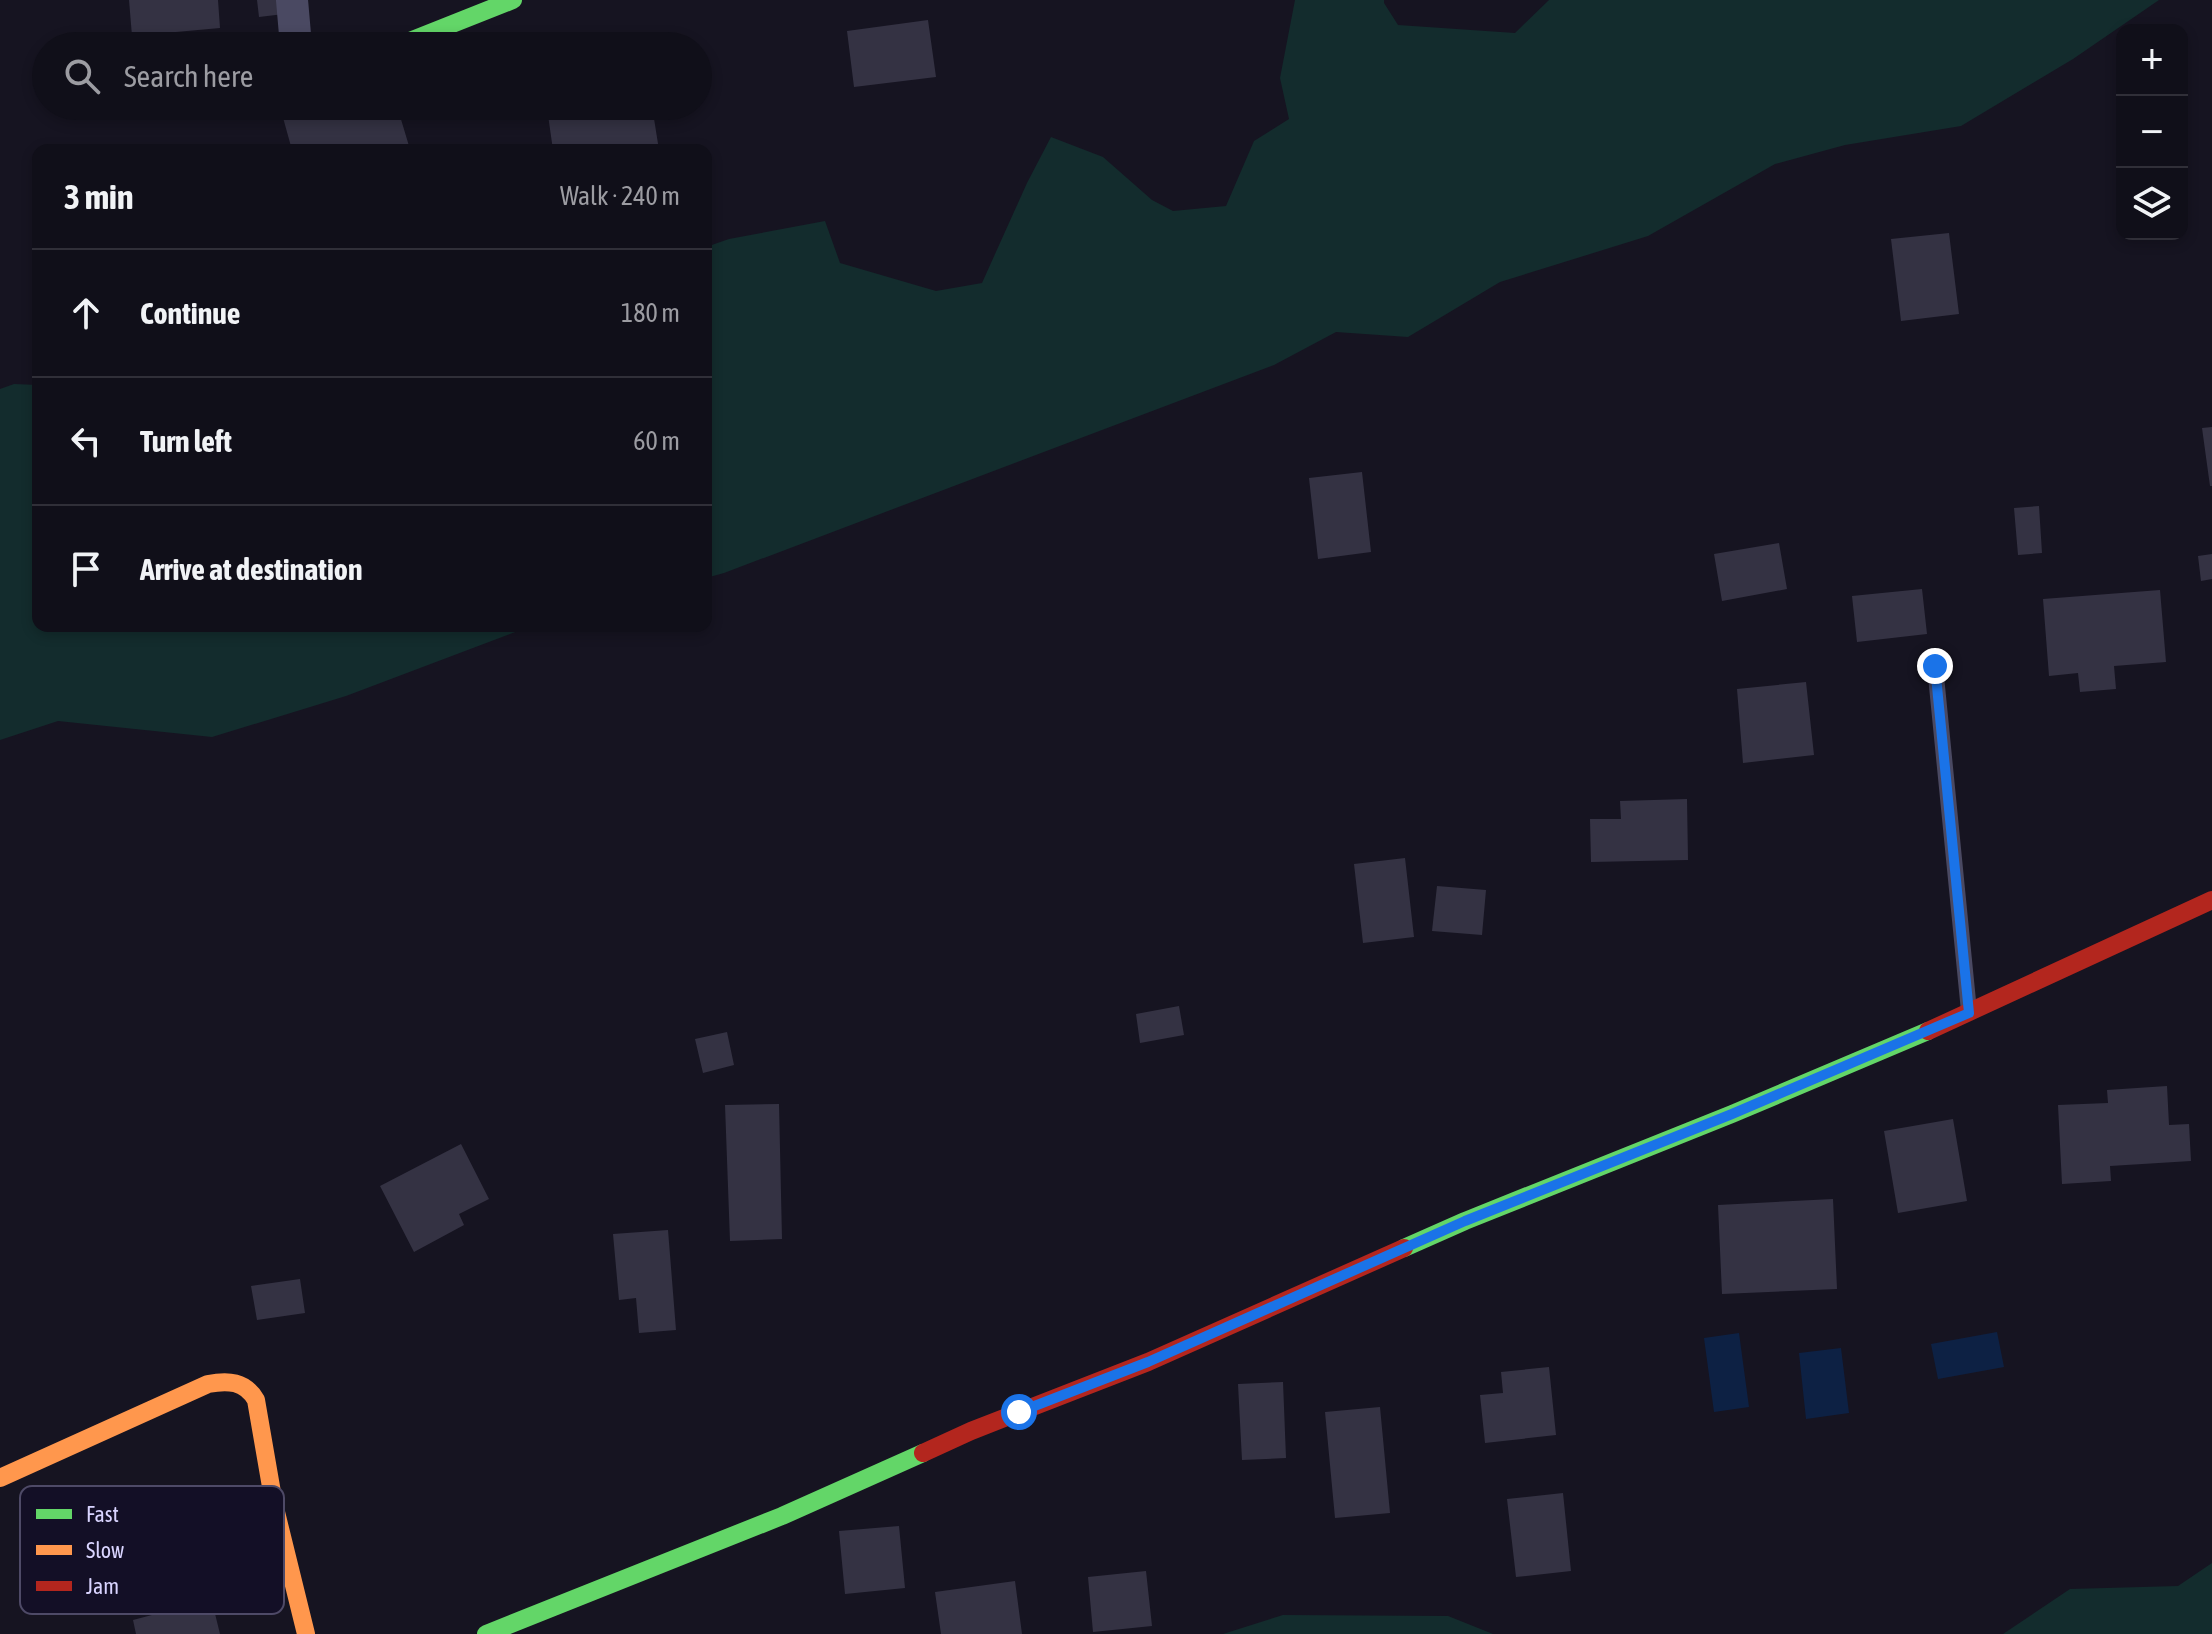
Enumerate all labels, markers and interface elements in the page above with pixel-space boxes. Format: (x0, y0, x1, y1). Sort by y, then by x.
map controls (2116, 24, 2188, 240)
button: + (2116, 24, 2188, 96)
search box (32, 32, 712, 120)
icon: search (60, 54, 104, 98)
text: Search here (124, 59, 253, 93)
button: − (2116, 96, 2188, 168)
button: layers (2116, 168, 2188, 240)
text: 3 min (64, 177, 133, 216)
text: Walk · 240 m (560, 181, 680, 211)
icon: ahead (64, 291, 108, 335)
text: Continue (140, 296, 240, 330)
text: 180 m (621, 298, 680, 328)
icon: left (64, 419, 108, 463)
text: Turn left (140, 424, 232, 458)
text: 60 m (633, 426, 680, 456)
icon: arrive (64, 547, 108, 591)
text: Arrive at destination (140, 552, 362, 586)
route end (1917, 648, 1953, 684)
route start (1001, 1394, 1037, 1430)
legend (20, 1486, 284, 1614)
text: Fast (86, 1501, 119, 1527)
text: Slow (86, 1537, 124, 1563)
text: Jam (86, 1573, 119, 1599)

